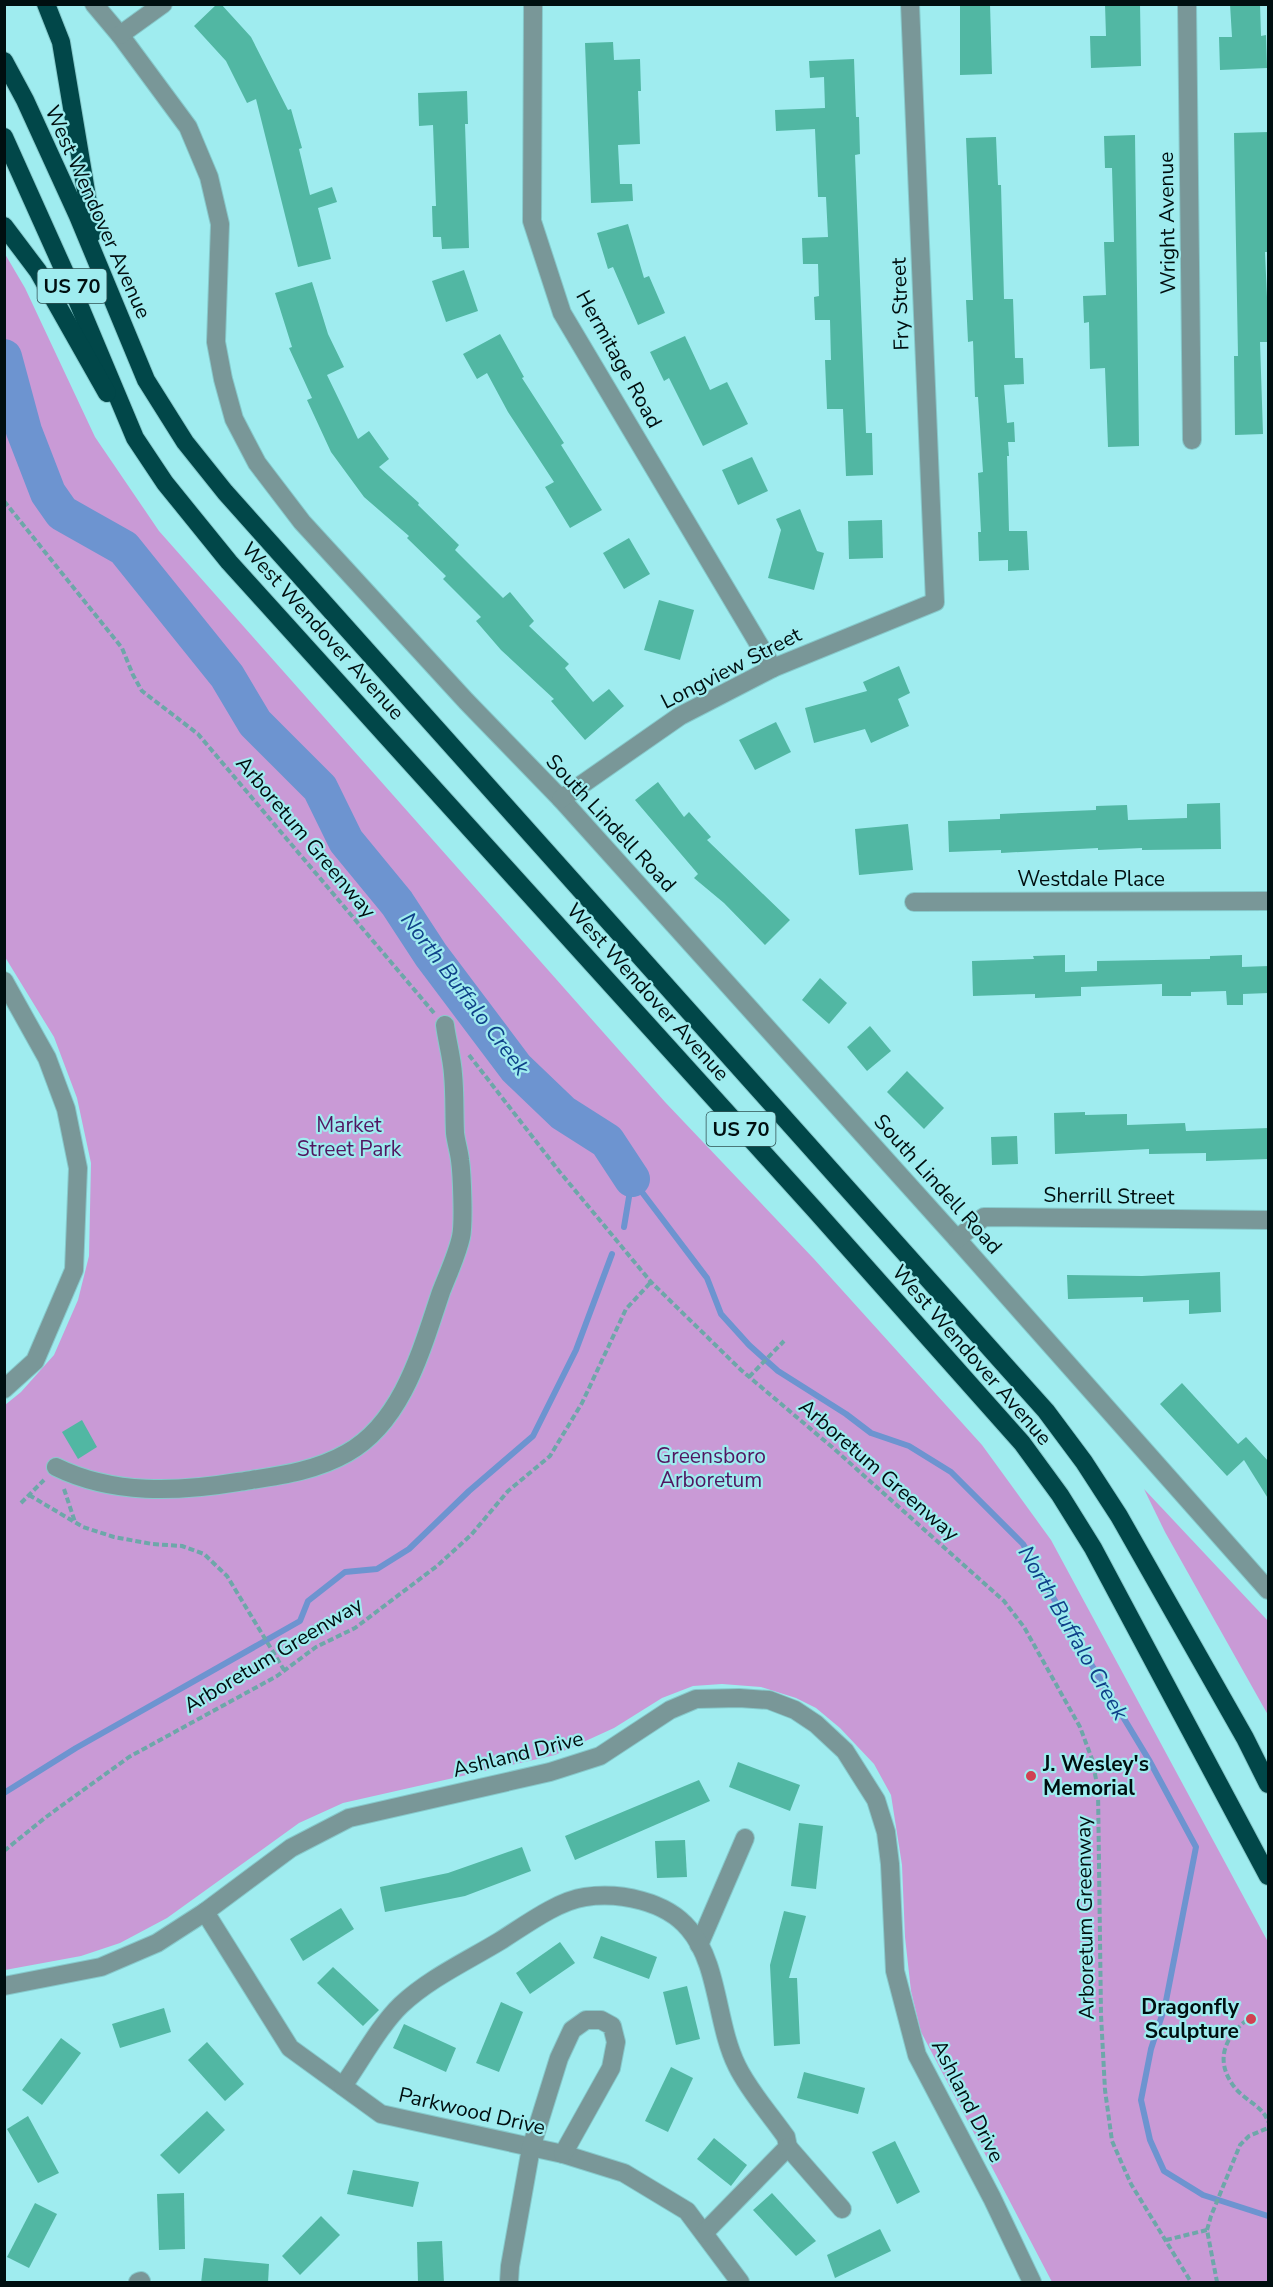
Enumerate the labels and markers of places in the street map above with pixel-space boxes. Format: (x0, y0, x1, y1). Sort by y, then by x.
place label: J. Wesley's Memorial (1042, 1750, 1149, 1802)
marker: J. Wesley's Memorial (1024, 1769, 1038, 1783)
place label: Dragonfly Sculpture (1141, 1993, 1240, 2045)
marker: Dragonfly Sculpture (1244, 2012, 1258, 2026)

